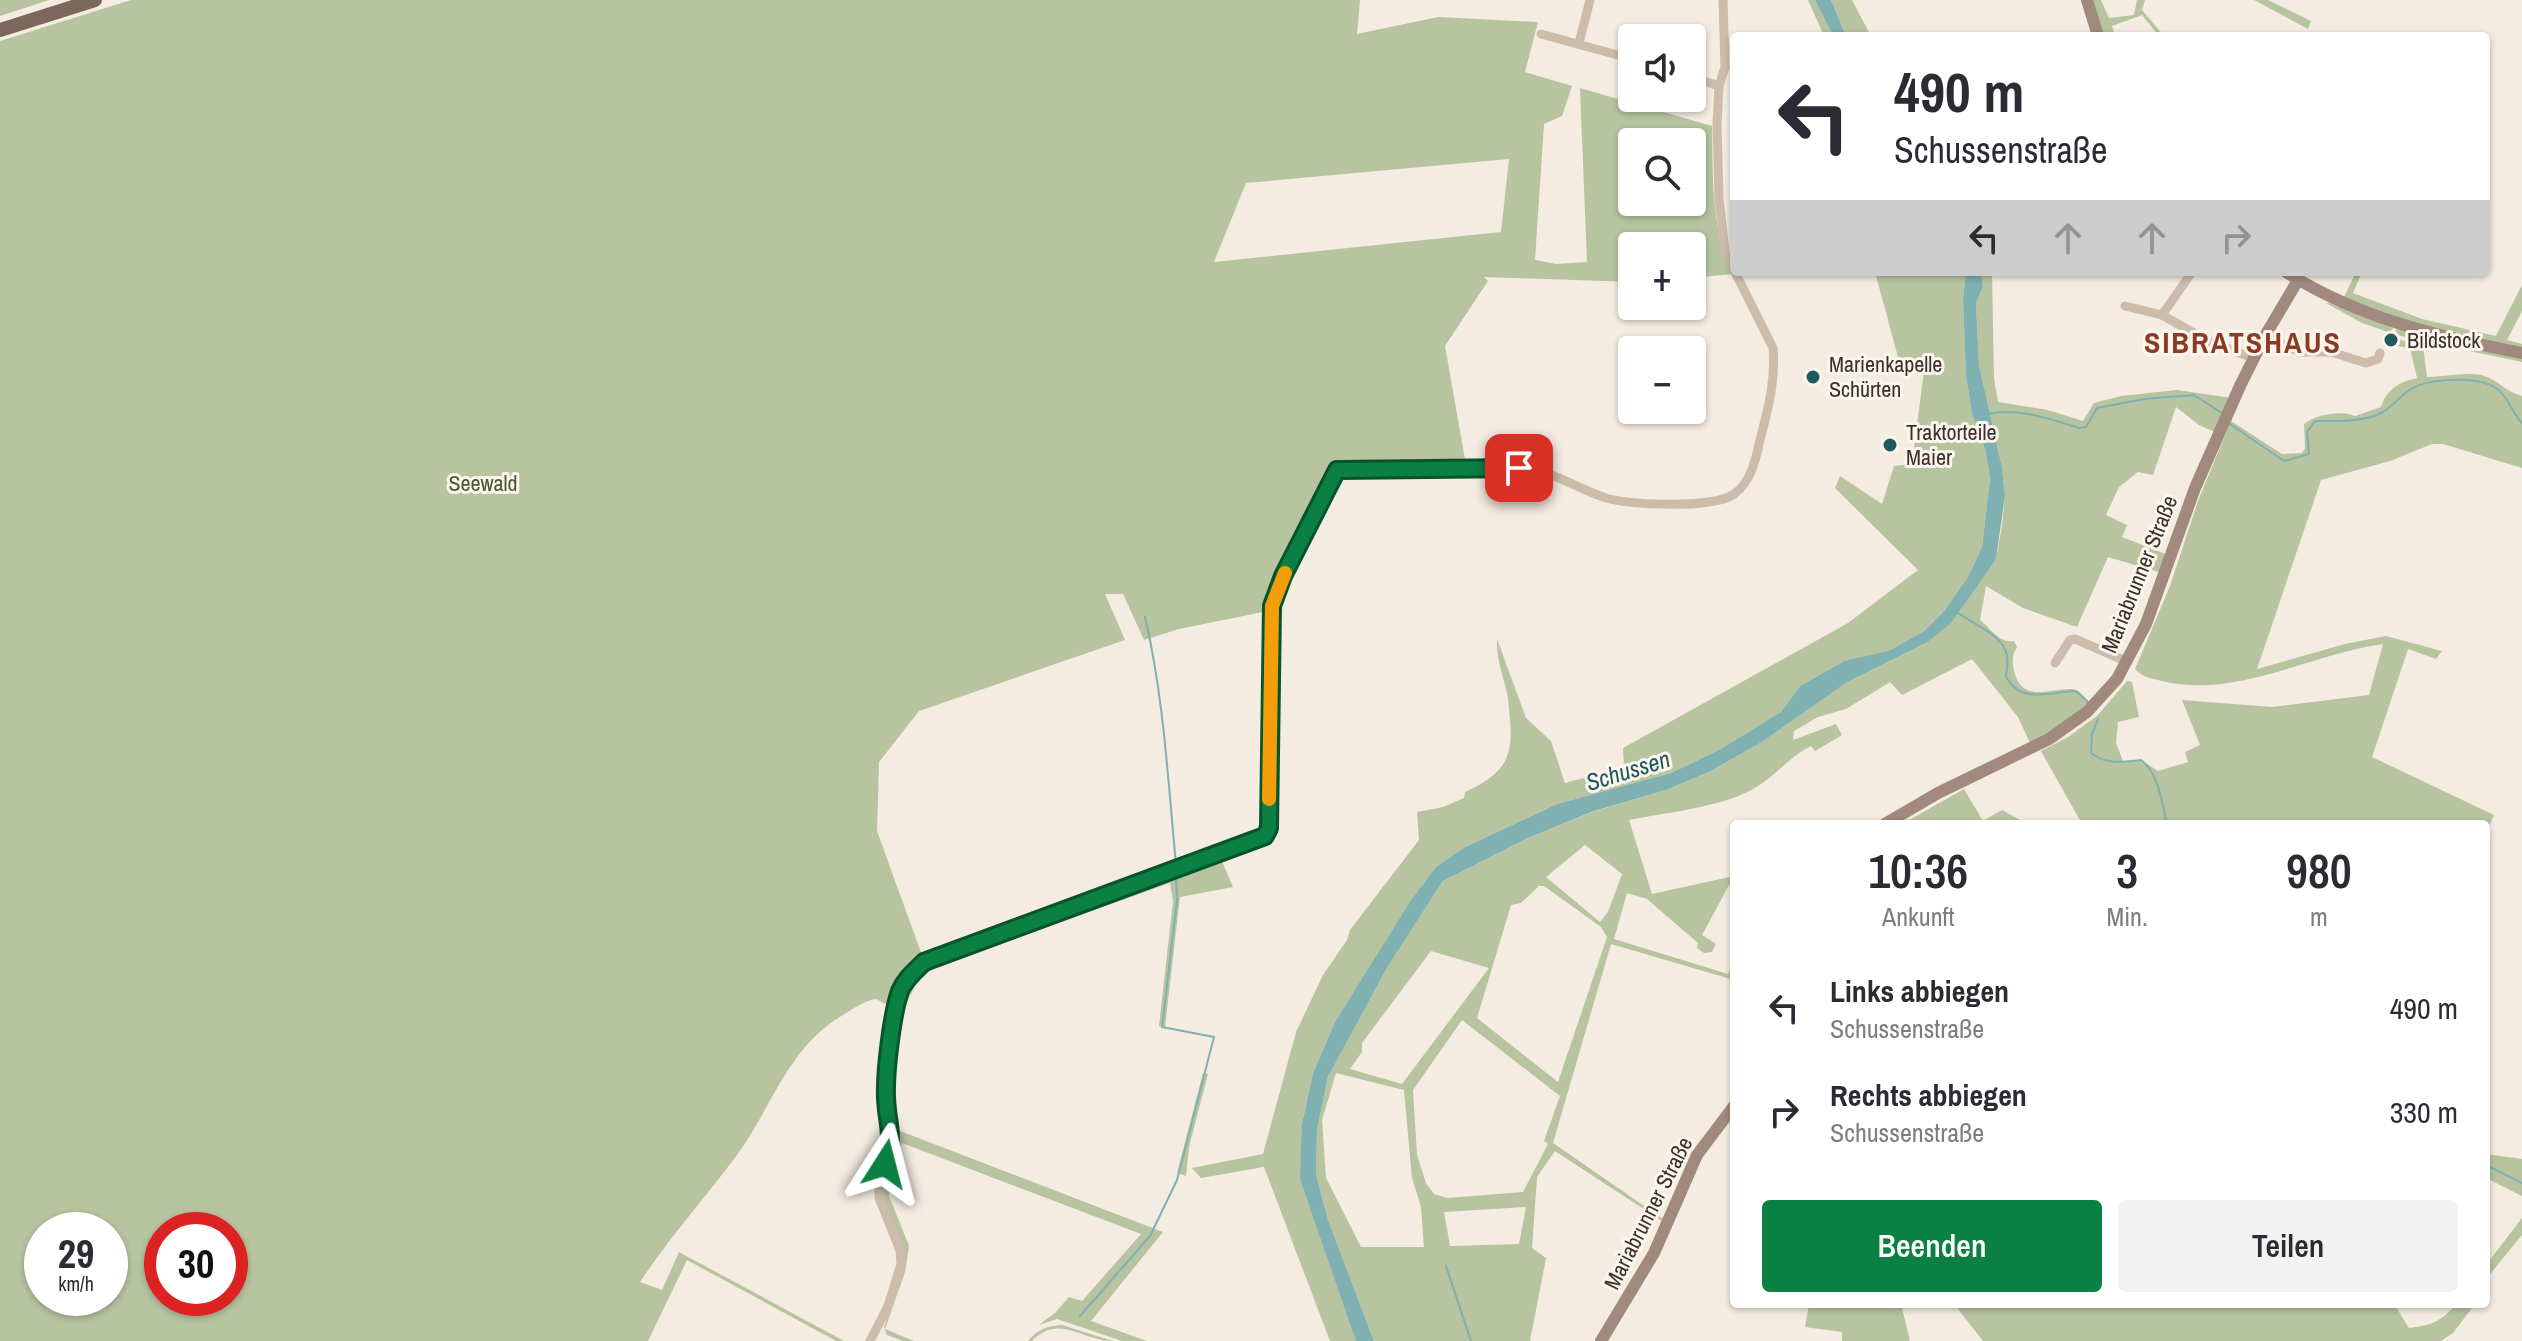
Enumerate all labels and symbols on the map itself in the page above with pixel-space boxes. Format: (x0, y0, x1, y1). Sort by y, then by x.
district label: SIBRATSHAUS (2144, 322, 2342, 362)
place label: Bildstock (2407, 325, 2481, 355)
marker: Bildstock (2382, 331, 2400, 349)
place label: Marienkapelle Schürten (1829, 349, 1942, 404)
marker: Marienkapelle Schürten (1804, 368, 1822, 386)
place label: Traktorteile Maier (1906, 417, 1997, 472)
pin (1485, 434, 1553, 502)
marker: Traktorteile Maier (1881, 436, 1899, 454)
park label: Seewald (448, 468, 518, 498)
street label: Mariabrunner Straße (2094, 491, 2184, 657)
water label: Schussen (1582, 742, 1674, 798)
position arrow (843, 1122, 927, 1206)
street label: Mariabrunner Straße (1597, 1132, 1699, 1294)
speed limit sign: 30 (144, 1212, 248, 1316)

